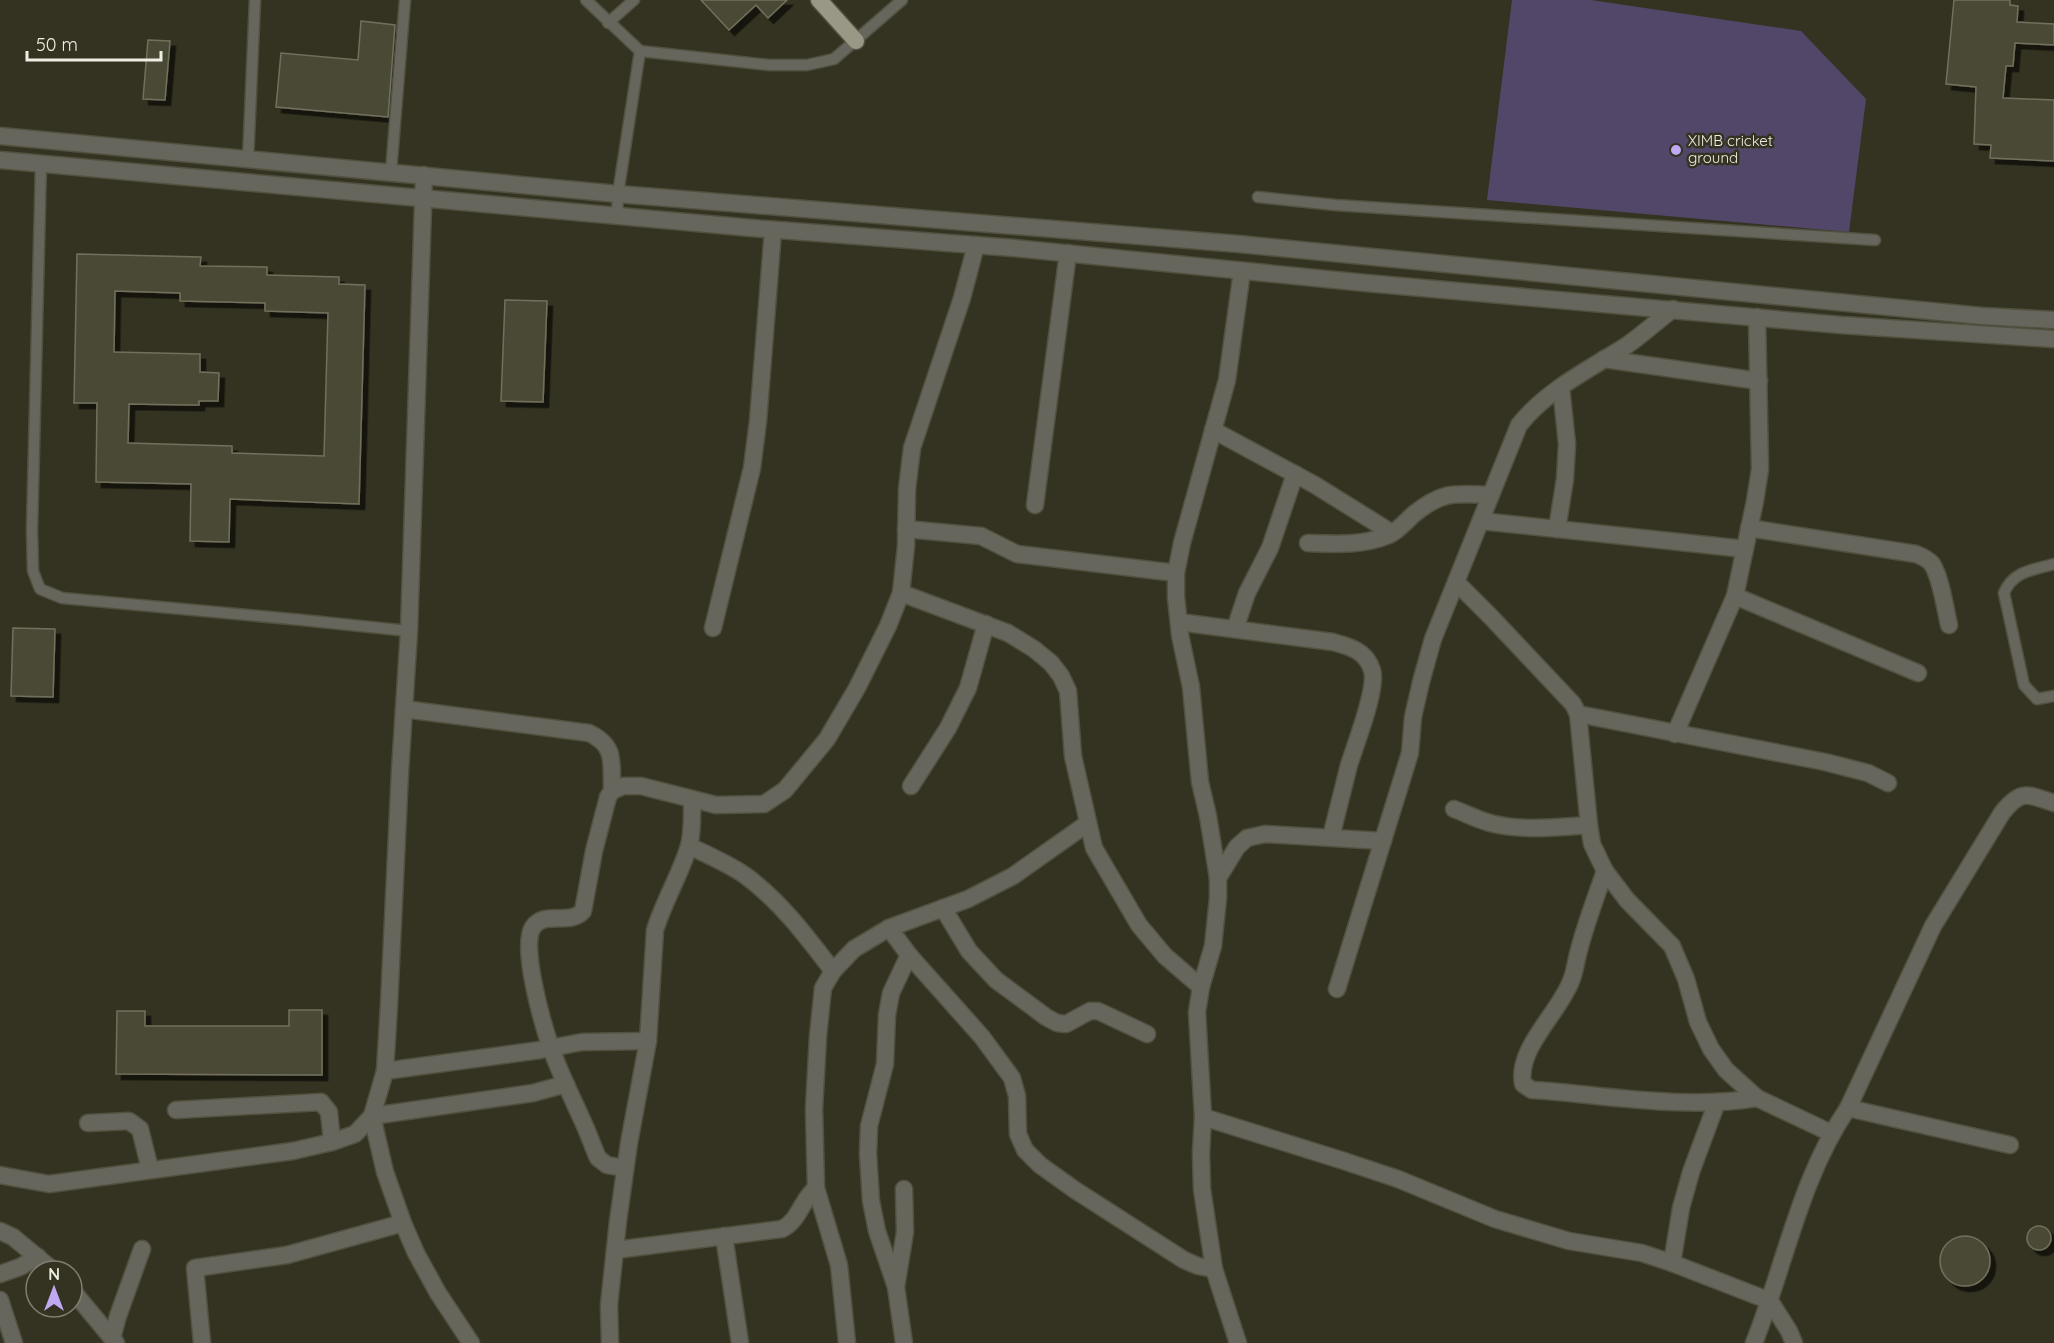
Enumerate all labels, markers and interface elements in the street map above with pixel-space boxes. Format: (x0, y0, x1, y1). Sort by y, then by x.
scale bar (27, 24, 160, 62)
text: 50 m (36, 33, 78, 56)
place label: XIMB cricket ground (1688, 131, 1773, 167)
marker: XIMB cricket ground (1669, 143, 1683, 157)
north arrow (24, 1259, 84, 1319)
text: N (48, 1264, 60, 1284)

